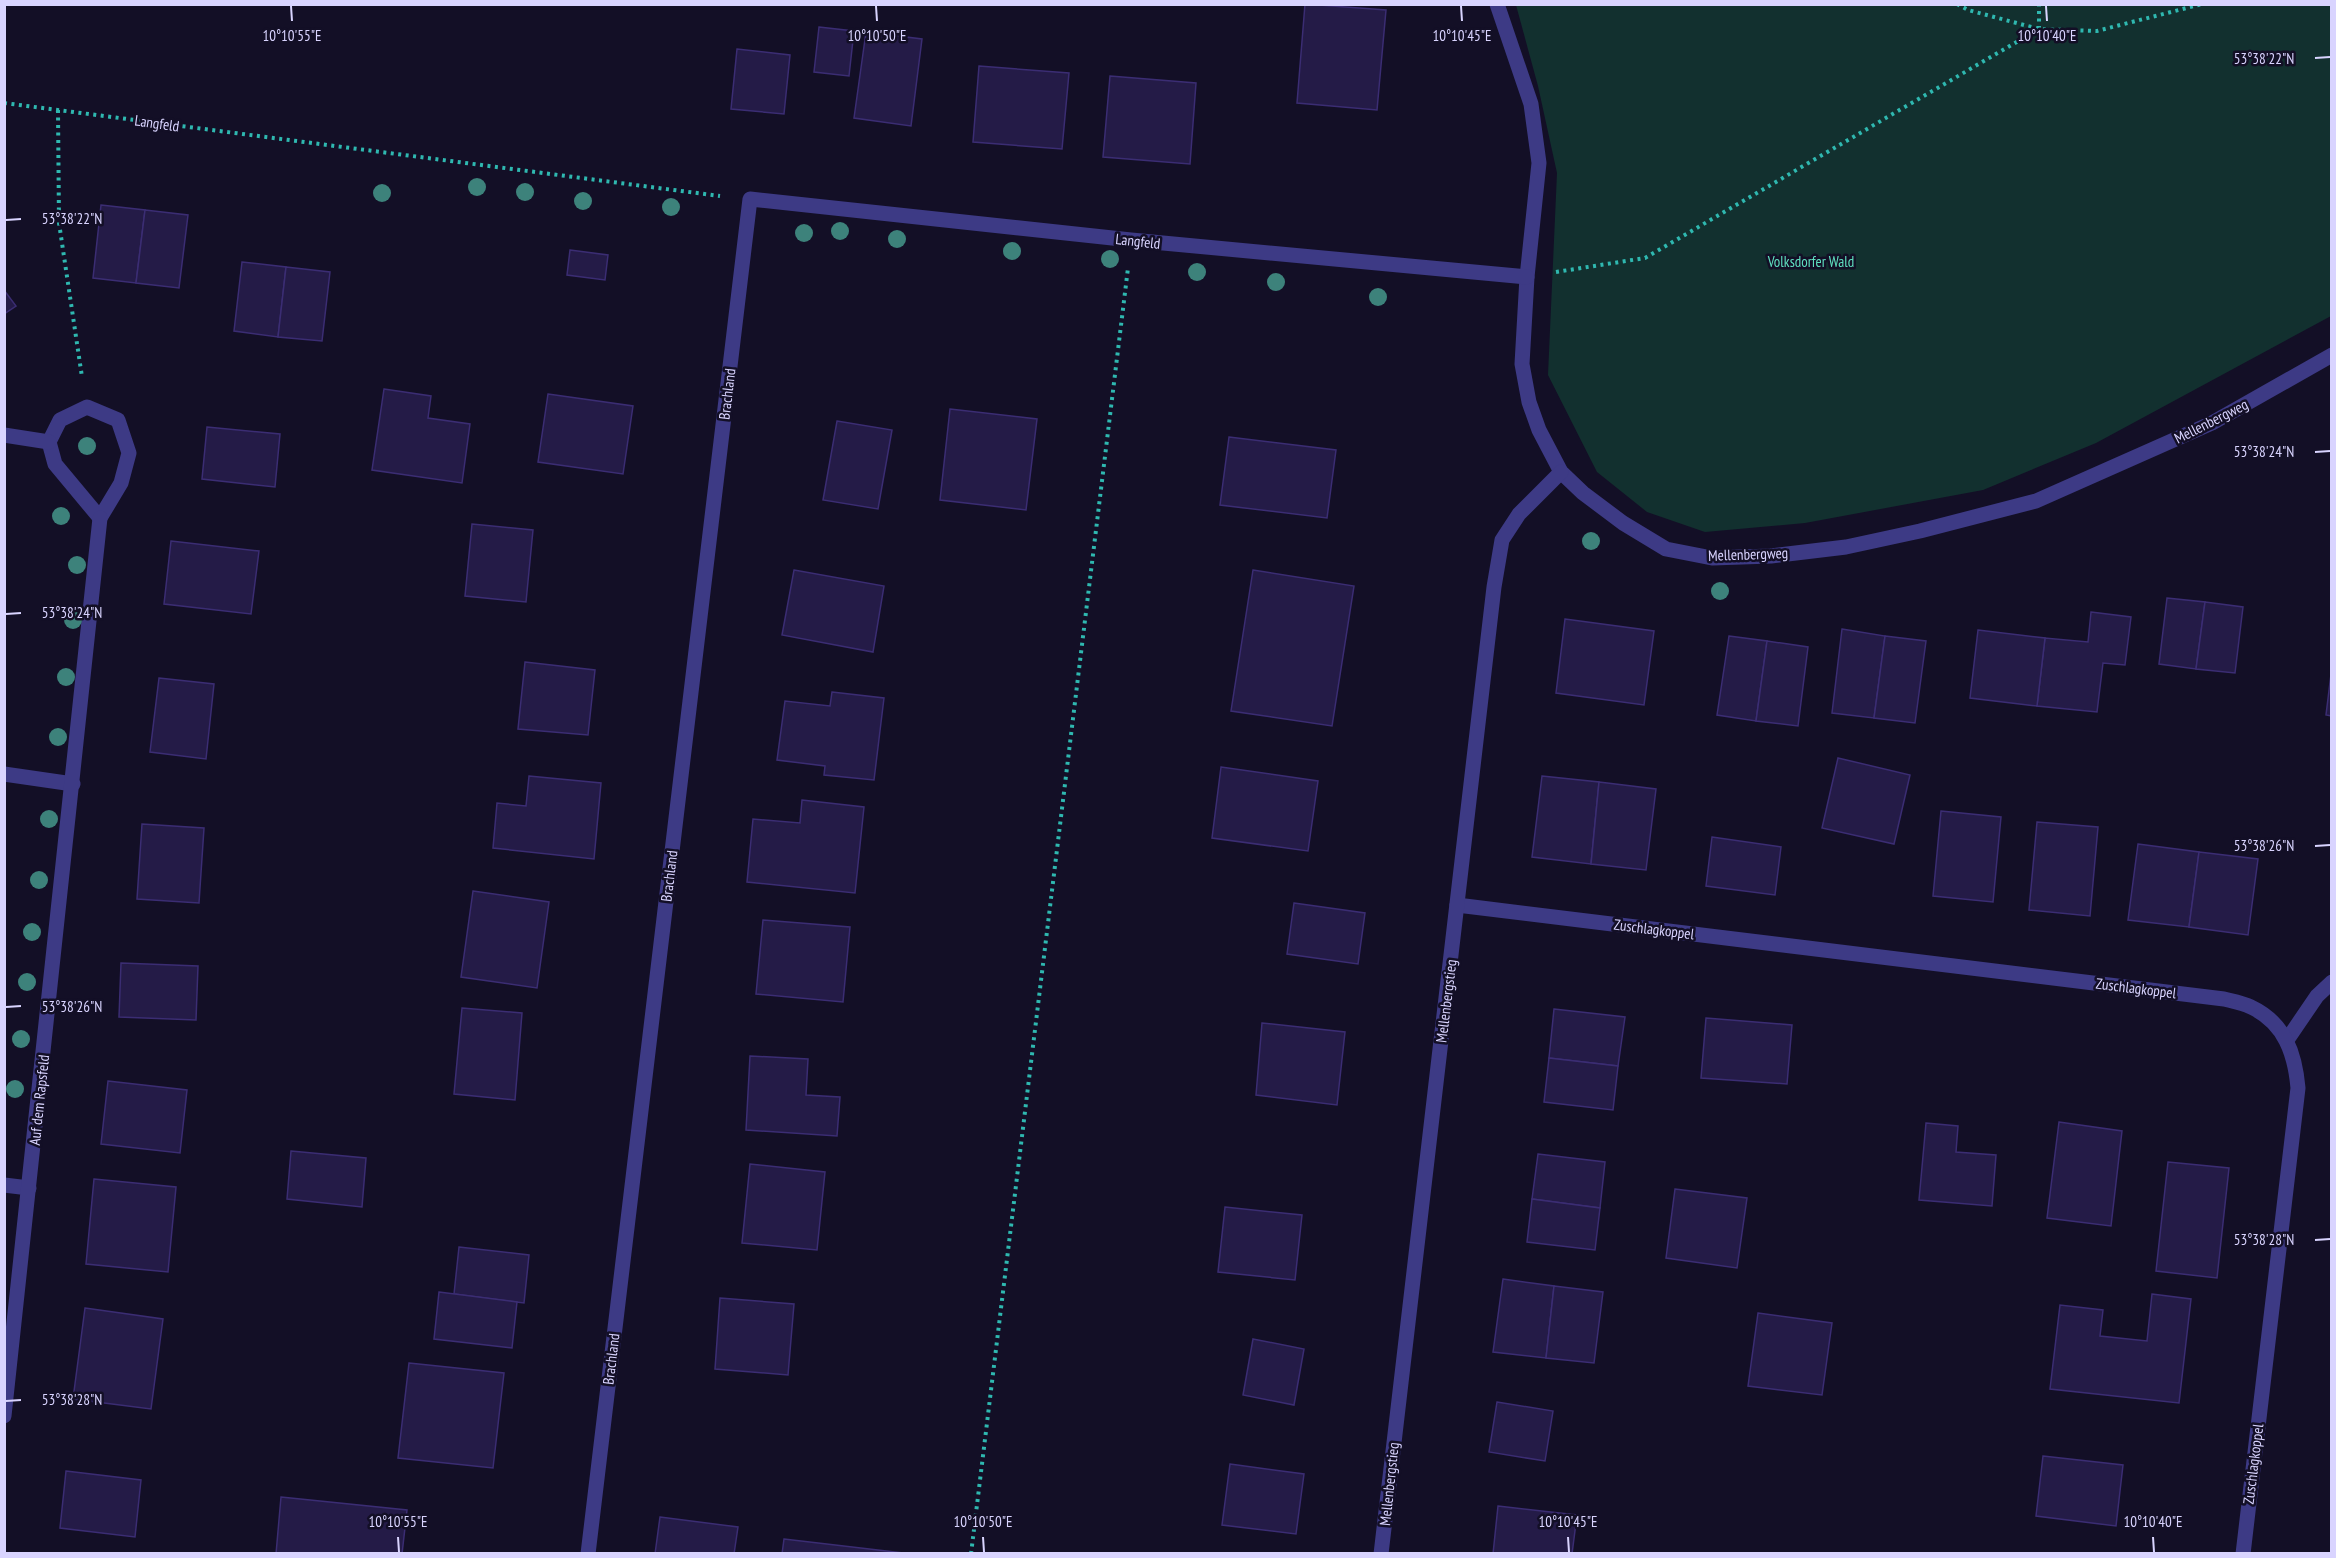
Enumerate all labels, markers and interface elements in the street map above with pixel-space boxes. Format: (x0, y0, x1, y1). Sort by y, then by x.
text: 10°10'55"E (262, 26, 322, 45)
text: 10°10'50"E (847, 26, 907, 45)
text: 10°10'45"E (1432, 26, 1492, 45)
text: 10°10'40"E (2017, 26, 2077, 45)
text: 53°38'22"N (2234, 49, 2294, 68)
street label: Langfeld (133, 110, 181, 136)
text: 53°38'22"N (42, 209, 102, 228)
street label: Langfeld (1115, 229, 1161, 253)
park label: Volksdorfer Wald (1767, 252, 1854, 271)
street label: Brachland (714, 367, 740, 421)
street label: Mellenbergweg (2171, 394, 2251, 448)
text: 53°38'24"N (2234, 442, 2294, 461)
street label: Mellenbergweg (1708, 543, 1788, 565)
text: 53°38'24"N (42, 603, 102, 622)
text: 53°38'26"N (2234, 836, 2294, 855)
street label: Brachland (656, 849, 682, 903)
street label: Zuschlagkoppel (1613, 915, 1696, 943)
street label: Mellenbergstieg (1431, 958, 1461, 1044)
street label: Zuschlagkoppel (2095, 974, 2178, 1002)
text: 53°38'26"N (42, 997, 102, 1016)
street label: Auf dem Rapsfeld (25, 1054, 53, 1146)
text: 53°38'28"N (2234, 1230, 2294, 1249)
street label: Brachland (598, 1332, 624, 1386)
text: 53°38'28"N (42, 1390, 102, 1409)
street label: Zuschlagkoppel (2239, 1422, 2267, 1505)
street label: Mellenbergstieg (1375, 1441, 1403, 1527)
text: 10°10'55"E (368, 1512, 428, 1531)
text: 10°10'50"E (953, 1512, 1013, 1531)
text: 10°10'45"E (1538, 1512, 1598, 1531)
text: 10°10'40"E (2123, 1512, 2183, 1531)

